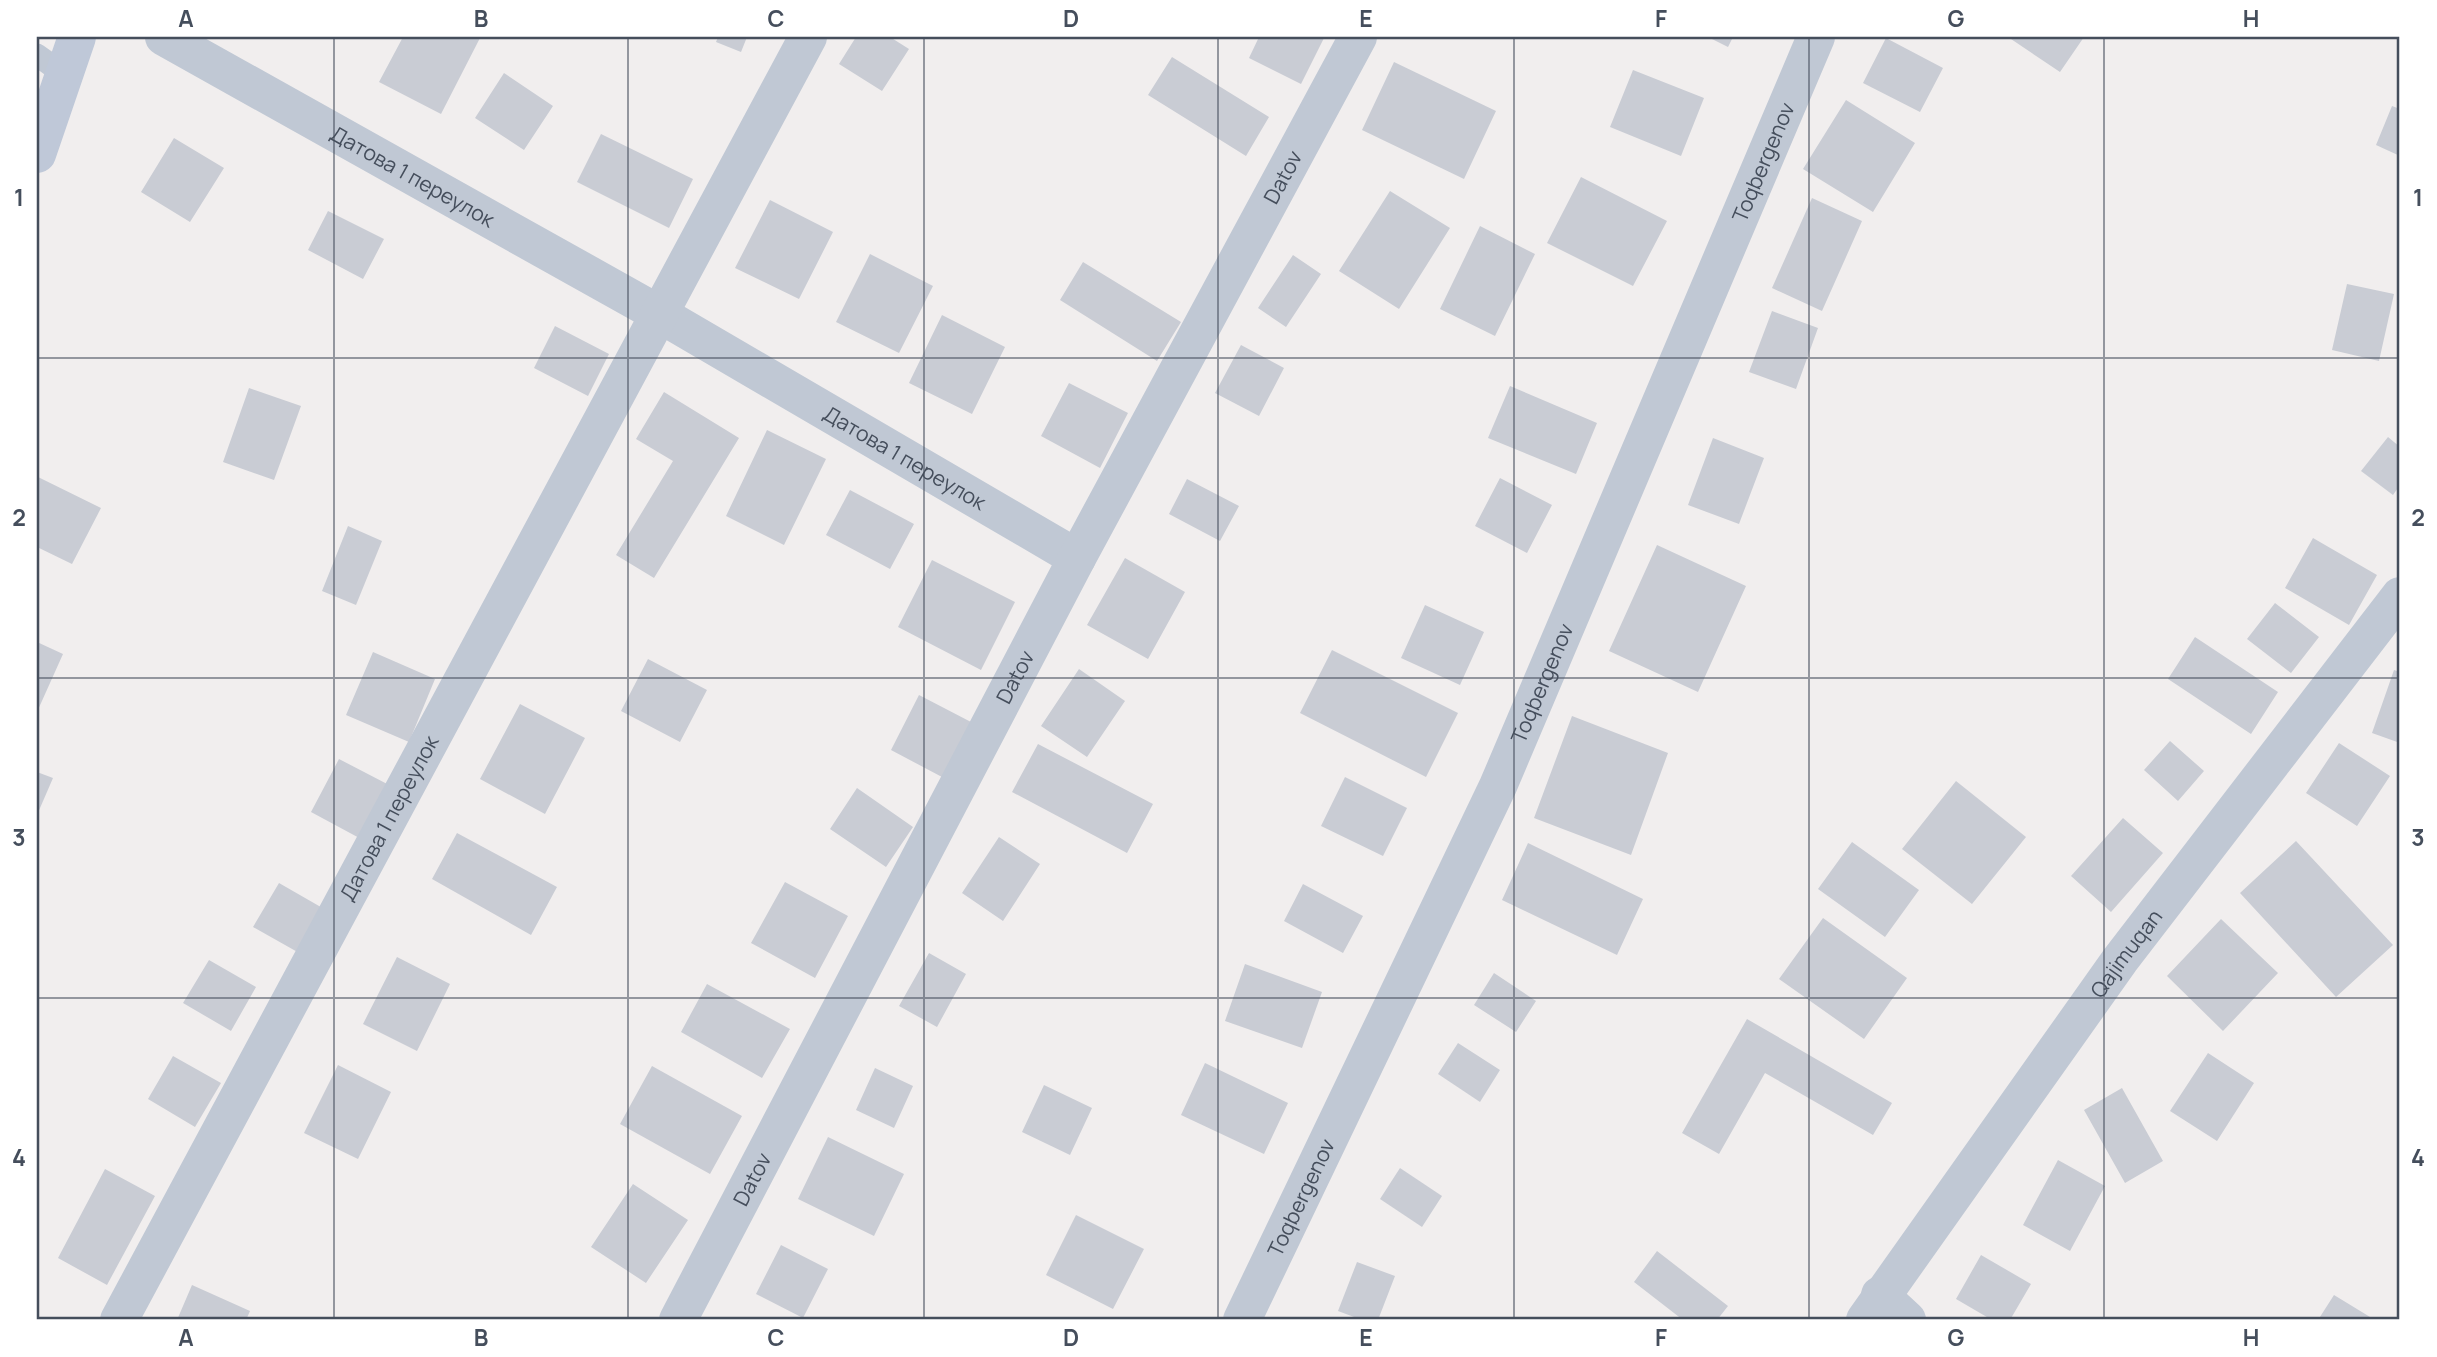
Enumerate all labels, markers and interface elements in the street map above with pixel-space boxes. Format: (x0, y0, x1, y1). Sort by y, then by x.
text: A (178, 2, 194, 34)
text: B (474, 2, 488, 34)
text: C (768, 2, 785, 34)
text: D (1063, 2, 1079, 34)
text: E (1359, 2, 1373, 34)
text: F (1655, 2, 1667, 34)
text: G (1948, 2, 1965, 34)
text: H (2243, 2, 2259, 34)
street label: Toqbergenov (1725, 98, 1801, 226)
street label: Датова 1 переулок (326, 119, 500, 234)
street label: Datov (1257, 145, 1308, 209)
text: 1 (14, 181, 24, 213)
text: 1 (2413, 181, 2423, 213)
street label: Датова 1 переулок (818, 399, 992, 516)
text: 2 (12, 501, 26, 533)
text: 2 (2411, 501, 2425, 533)
street label: Toqbergenov (1504, 619, 1580, 747)
street label: Datov (989, 645, 1040, 708)
street label: Датова 1 переулок (333, 730, 445, 905)
text: 3 (12, 821, 26, 853)
text: 3 (2411, 821, 2425, 853)
street label: Qajimuqan (2084, 903, 2168, 1003)
street label: Toqbergenov (1261, 1134, 1341, 1261)
text: 4 (12, 1141, 26, 1173)
text: 4 (2411, 1141, 2425, 1173)
street label: Datov (726, 1147, 777, 1211)
text: A (178, 1321, 194, 1353)
text: B (474, 1321, 488, 1353)
text: C (768, 1321, 785, 1353)
text: D (1063, 1321, 1079, 1353)
text: E (1359, 1321, 1373, 1353)
text: F (1655, 1321, 1667, 1353)
text: G (1948, 1321, 1965, 1353)
text: H (2243, 1321, 2259, 1353)

